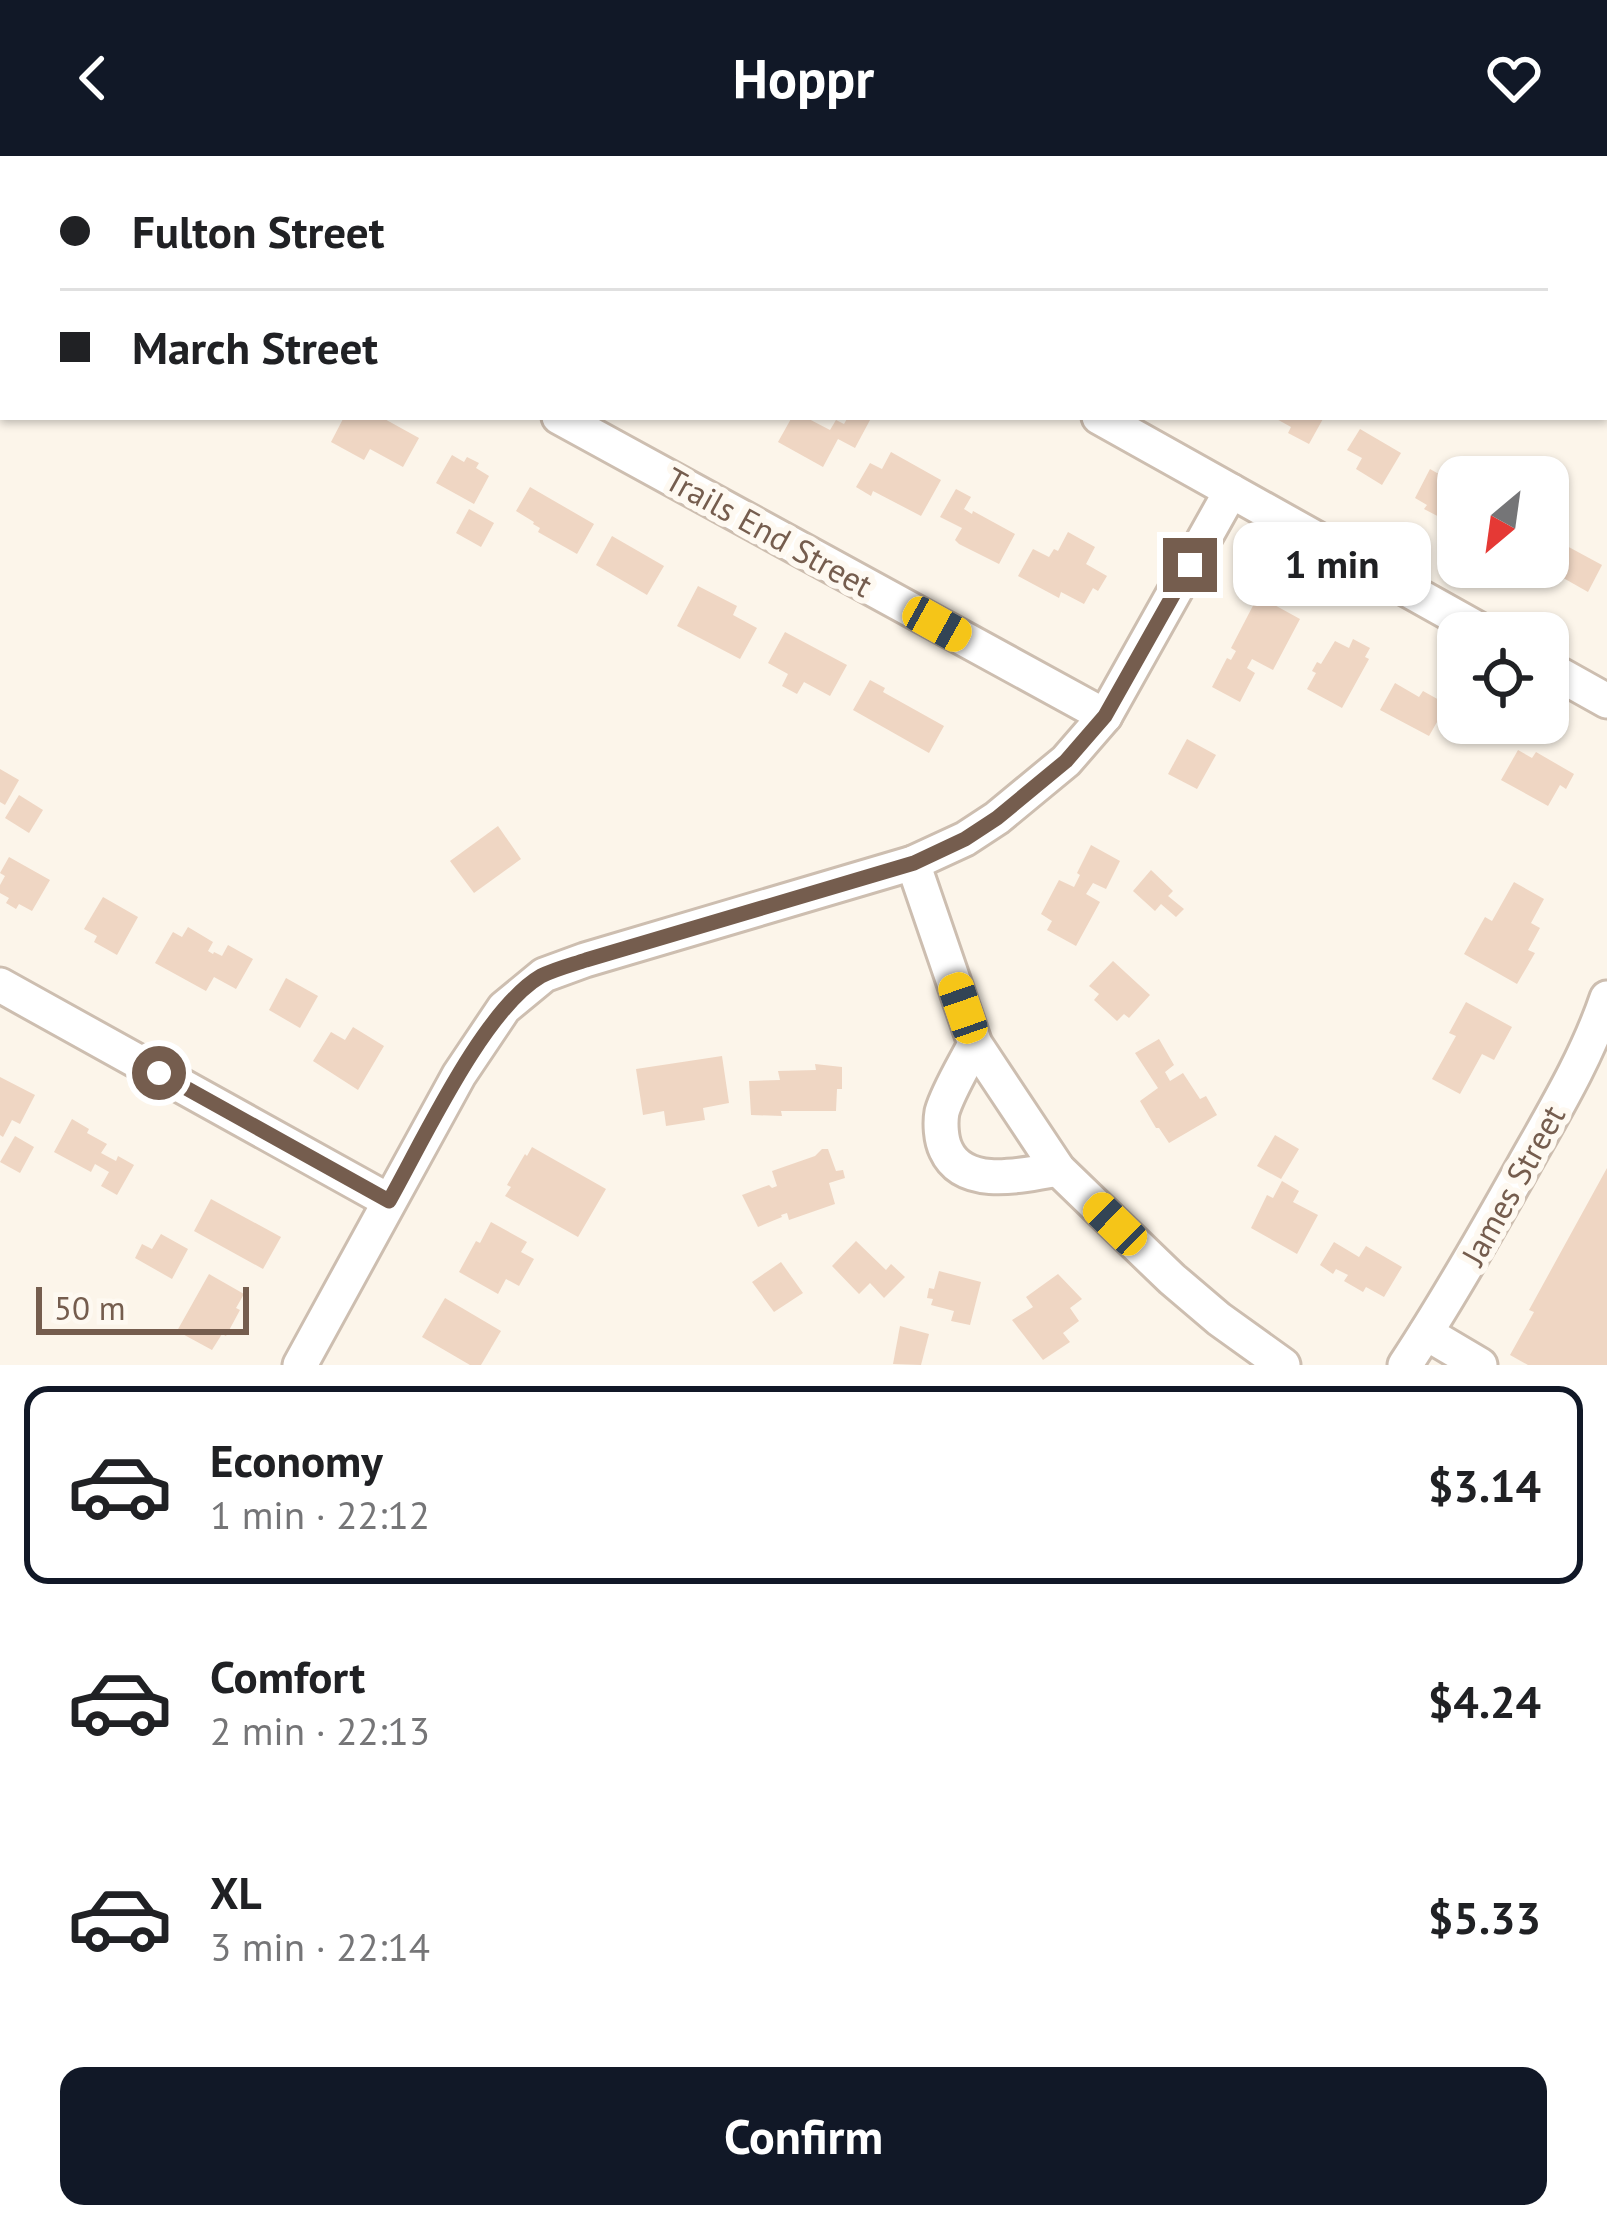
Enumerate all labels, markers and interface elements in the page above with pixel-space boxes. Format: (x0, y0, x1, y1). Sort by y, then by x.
text: Hoppr (733, 43, 874, 113)
icon: back (60, 45, 126, 111)
icon: heart (1481, 45, 1547, 111)
text: Fulton Street (132, 202, 384, 260)
text: March Street (132, 318, 378, 376)
north arrow (1437, 456, 1569, 588)
map controls (1437, 456, 1569, 744)
street label: Trails End Street (658, 457, 880, 606)
callout: 1 min (1232, 523, 1430, 607)
route end (1163, 538, 1217, 592)
text: 1 min (1284, 538, 1380, 589)
car (897, 591, 977, 657)
button: locate (1437, 612, 1569, 744)
car (934, 968, 992, 1048)
route start (132, 1046, 186, 1100)
street label: James Street (1450, 1097, 1574, 1274)
car (1077, 1186, 1153, 1262)
scale bar (36, 1281, 249, 1334)
text: 50 m (54, 1286, 126, 1329)
icon: car (66, 1431, 174, 1539)
text: Economy (210, 1431, 383, 1489)
text: $3.14 (1428, 1456, 1541, 1514)
text: 1 min · 22:12 (210, 1489, 430, 1540)
icon: car (66, 1647, 174, 1755)
text: Comfort (210, 1647, 365, 1705)
text: $4.24 (1428, 1672, 1541, 1730)
text: 2 min · 22:13 (210, 1705, 430, 1756)
icon: car (66, 1863, 174, 1971)
text: XL (210, 1863, 262, 1921)
text: $5.33 (1428, 1888, 1541, 1946)
text: 3 min · 22:14 (210, 1921, 430, 1972)
button: Confirm (60, 2067, 1547, 2205)

